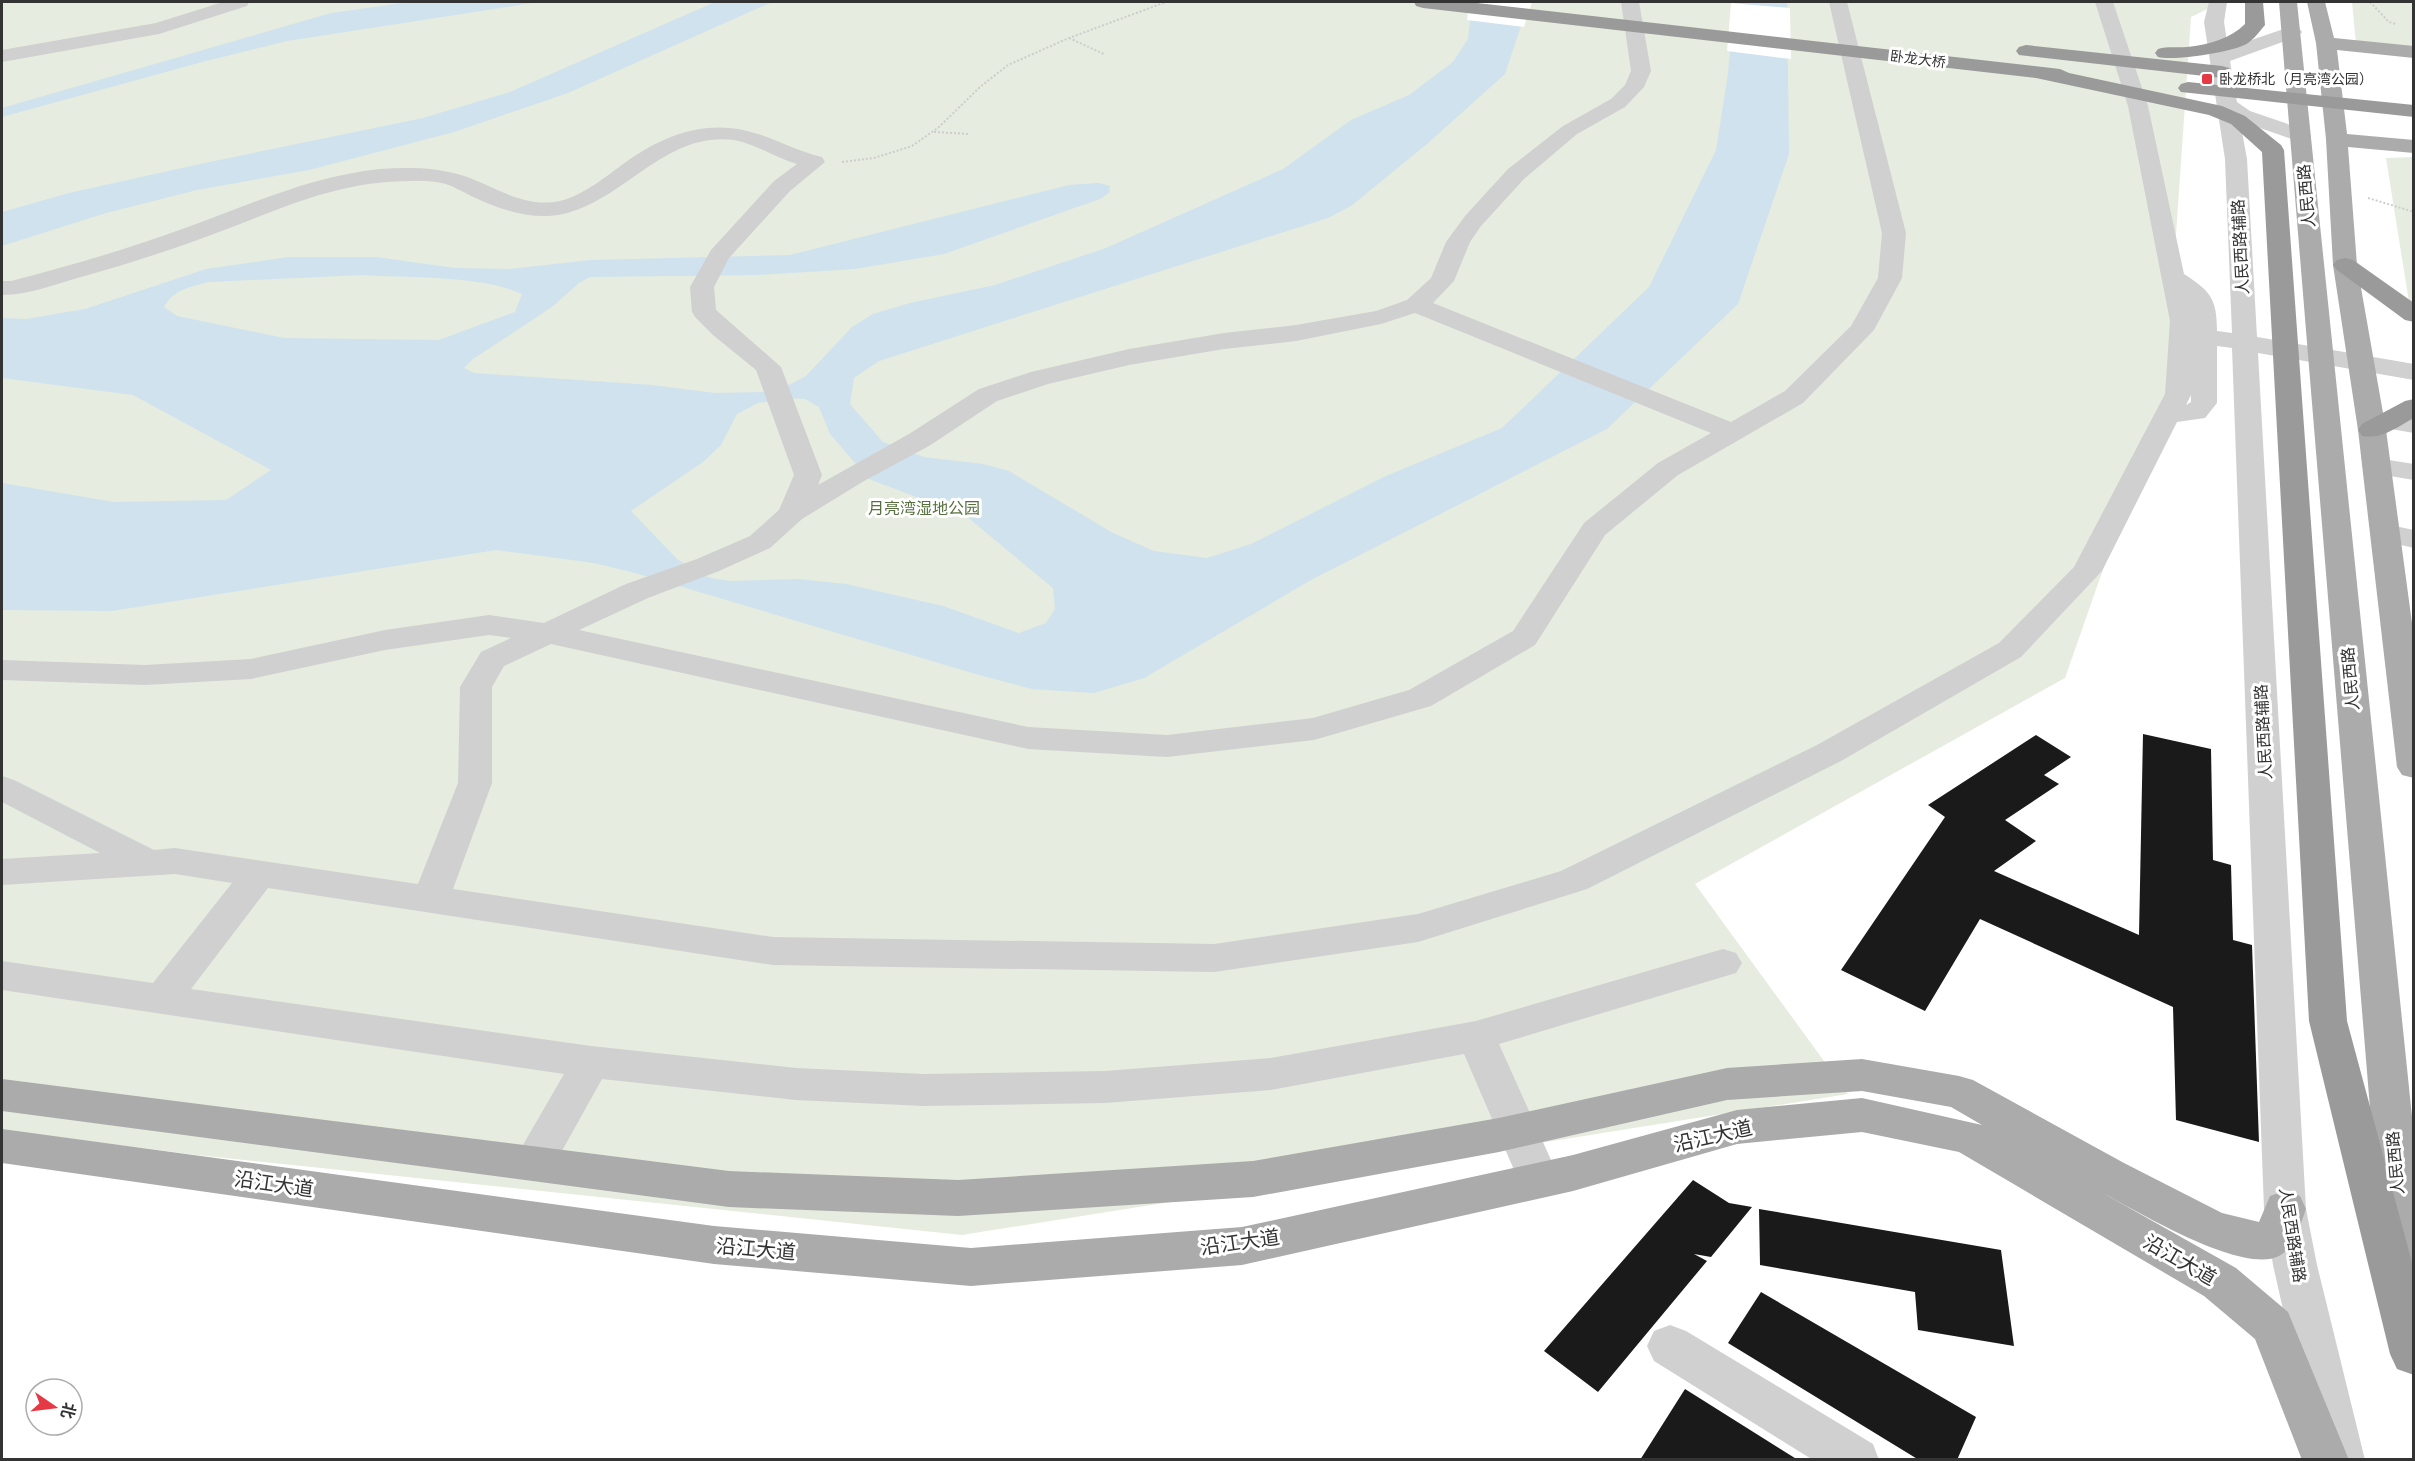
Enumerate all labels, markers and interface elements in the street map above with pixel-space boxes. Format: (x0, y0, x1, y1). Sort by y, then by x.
street label: 卧龙大桥 (1889, 47, 1947, 71)
place label: 卧龙桥北（月亮湾公园） (2219, 70, 2373, 88)
marker: 卧龙桥北（月亮湾公园） (2200, 72, 2214, 86)
street label: 人民西路 (2293, 163, 2319, 229)
street label: 人民西路辅路 (2228, 199, 2252, 295)
park label: 月亮湾湿地公园 (868, 498, 980, 518)
street label: 人民西路 (2337, 646, 2363, 712)
street label: 人民西路辅路 (2251, 684, 2275, 780)
street label: 沿江大道 (1671, 1114, 1755, 1157)
street label: 人民西路 (2382, 1130, 2408, 1196)
street label: 沿江大道 (233, 1166, 315, 1201)
street label: 人民西路辅路 (2276, 1186, 2310, 1284)
street label: 沿江大道 (1199, 1224, 1281, 1259)
street label: 沿江大道 (2139, 1229, 2221, 1290)
street label: 沿江大道 (715, 1233, 797, 1264)
north arrow (24, 1377, 84, 1437)
text: 北 (57, 1400, 80, 1421)

